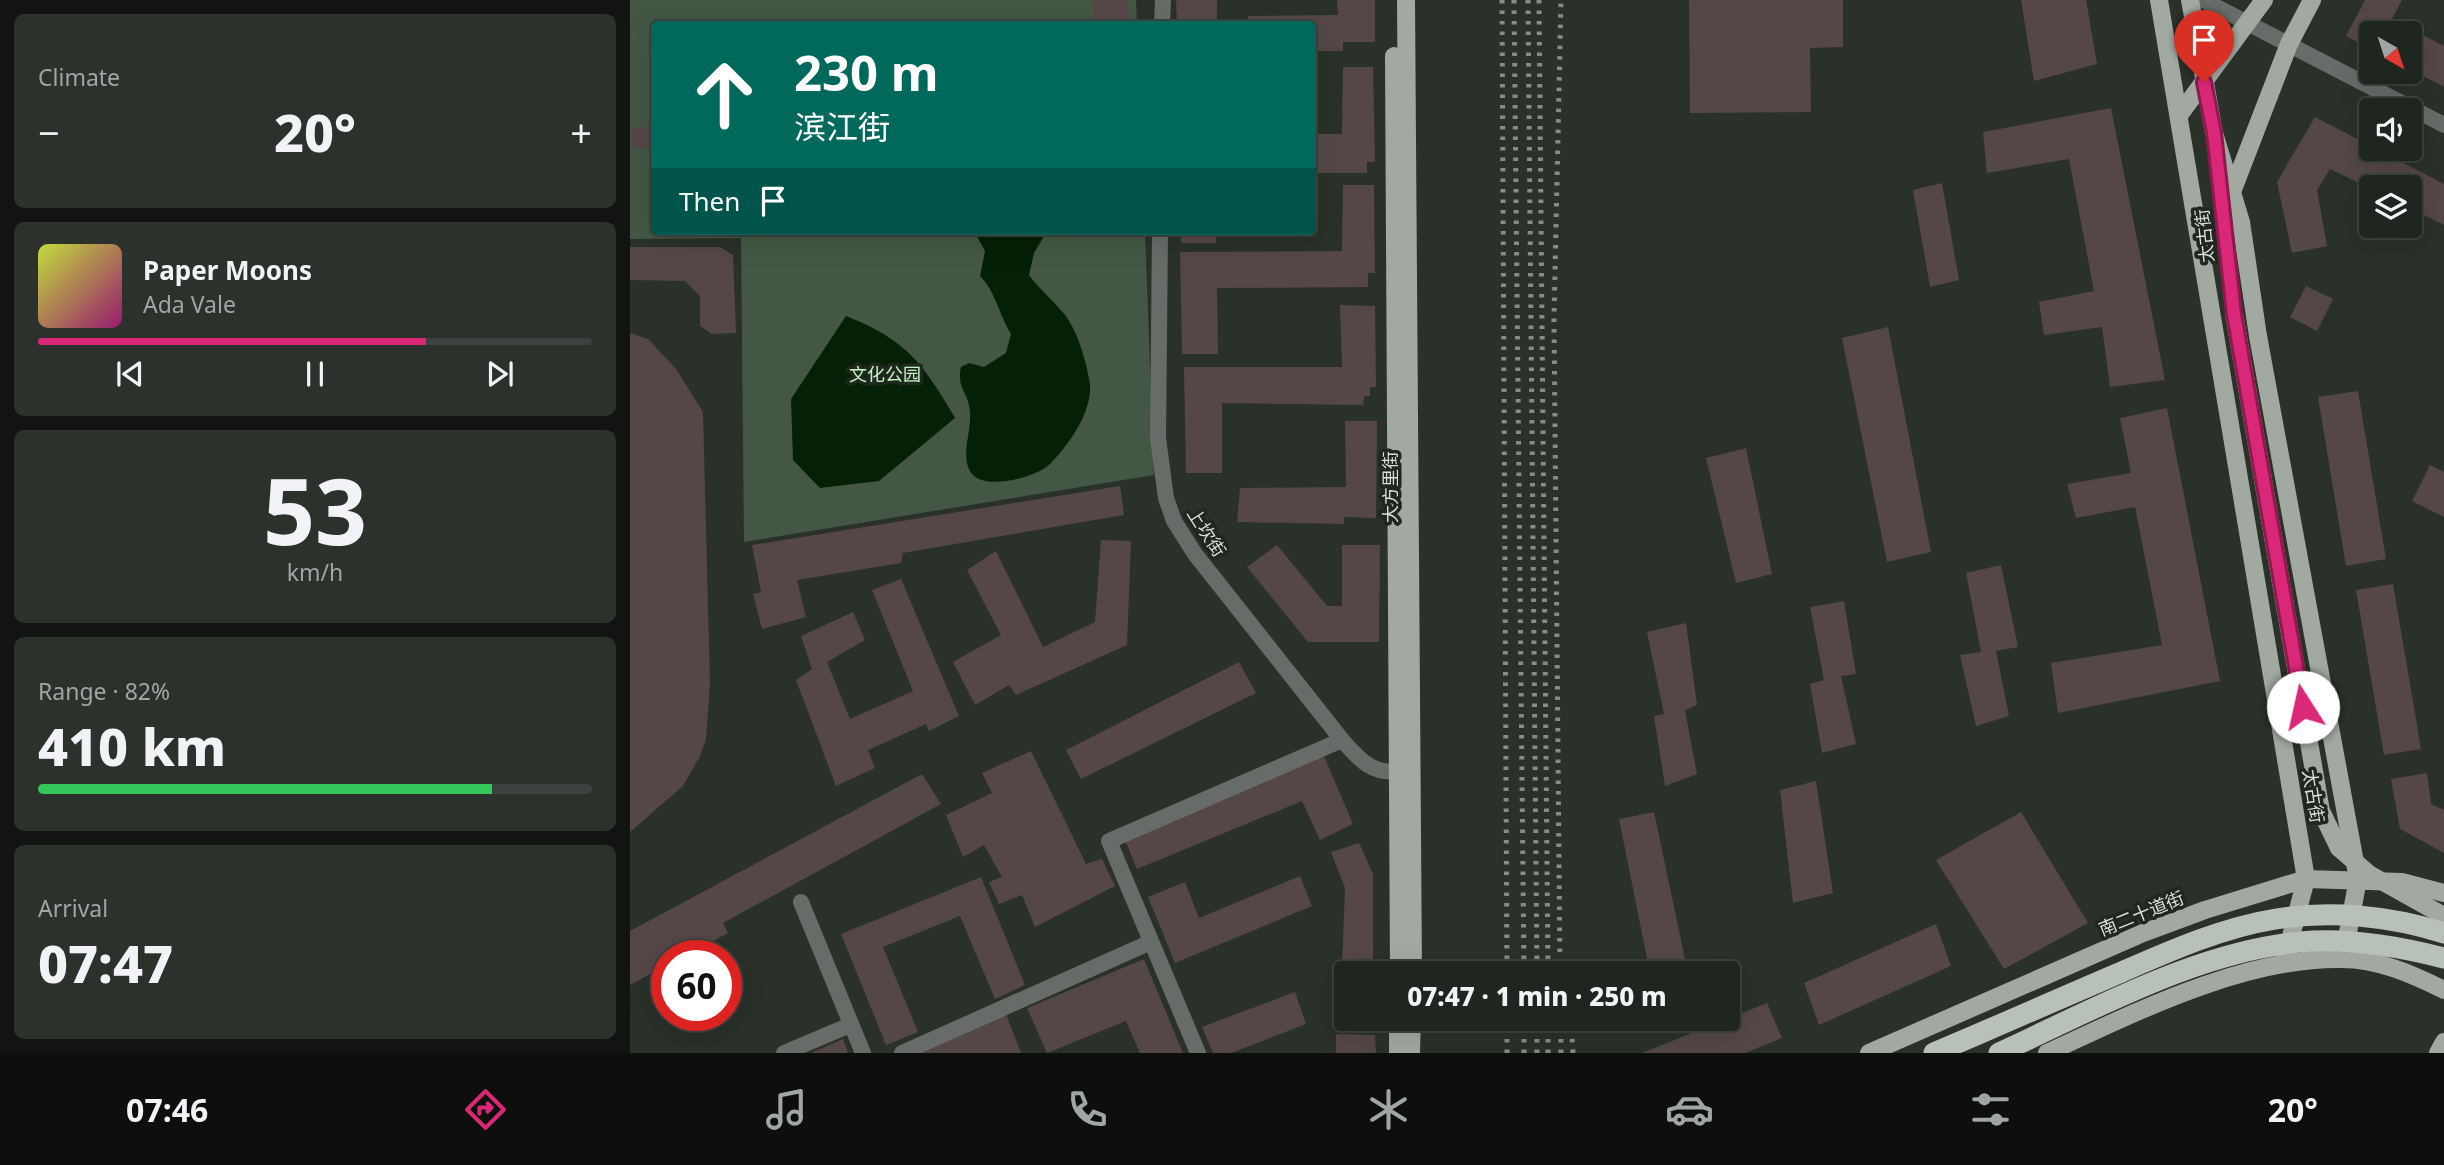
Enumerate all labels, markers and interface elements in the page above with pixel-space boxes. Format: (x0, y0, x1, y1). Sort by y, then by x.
pin (2174, 10, 2234, 82)
icon: arrive (2185, 21, 2223, 59)
north arrow (2359, 21, 2422, 84)
map controls (2359, 21, 2422, 238)
text: 230 m (794, 39, 939, 105)
icon: ahead (679, 49, 770, 140)
text: Climate (38, 61, 120, 93)
text: 20° (274, 96, 356, 167)
button: sound (2359, 98, 2422, 161)
text: 滨江街 (794, 105, 890, 148)
text: − (38, 106, 60, 158)
text: + (570, 106, 592, 158)
button: layers (2359, 175, 2422, 238)
icon: arrive (754, 182, 792, 220)
text: Then (679, 183, 740, 219)
street label: 太古街 (2189, 208, 2219, 264)
text: Paper Moons (143, 252, 312, 288)
text: Ada Vale (143, 288, 236, 320)
icon: previous (111, 355, 149, 393)
icon: pause (296, 355, 334, 393)
icon: next (481, 355, 519, 393)
park label: 文化公园 (849, 362, 921, 386)
text: 53 (263, 448, 367, 572)
street label: 大方里街 (1378, 451, 1402, 523)
street label: 上坎街 (1182, 503, 1232, 561)
text: km/h (287, 556, 343, 588)
position arrow (2266, 670, 2340, 744)
text: Range · 82% (38, 675, 170, 707)
text: 410 km (38, 710, 226, 781)
street label: 太古街 (2298, 767, 2330, 825)
street label: 南二十道街 (2095, 885, 2187, 941)
text: Arrival (38, 892, 108, 924)
text: 07:47 (38, 927, 173, 998)
speed limit sign: 60 (651, 940, 742, 1031)
text: 07:47 · 1 min · 250 m (1407, 978, 1667, 1014)
icon: directions (461, 1085, 510, 1134)
icon: music (762, 1085, 811, 1134)
icon: phone (1063, 1085, 1112, 1134)
icon: climate (1364, 1085, 1413, 1134)
icon: car (1665, 1085, 1714, 1134)
icon: filters (1966, 1085, 2015, 1134)
text: 07:46 (126, 1088, 208, 1131)
text: 20° (2268, 1088, 2318, 1131)

